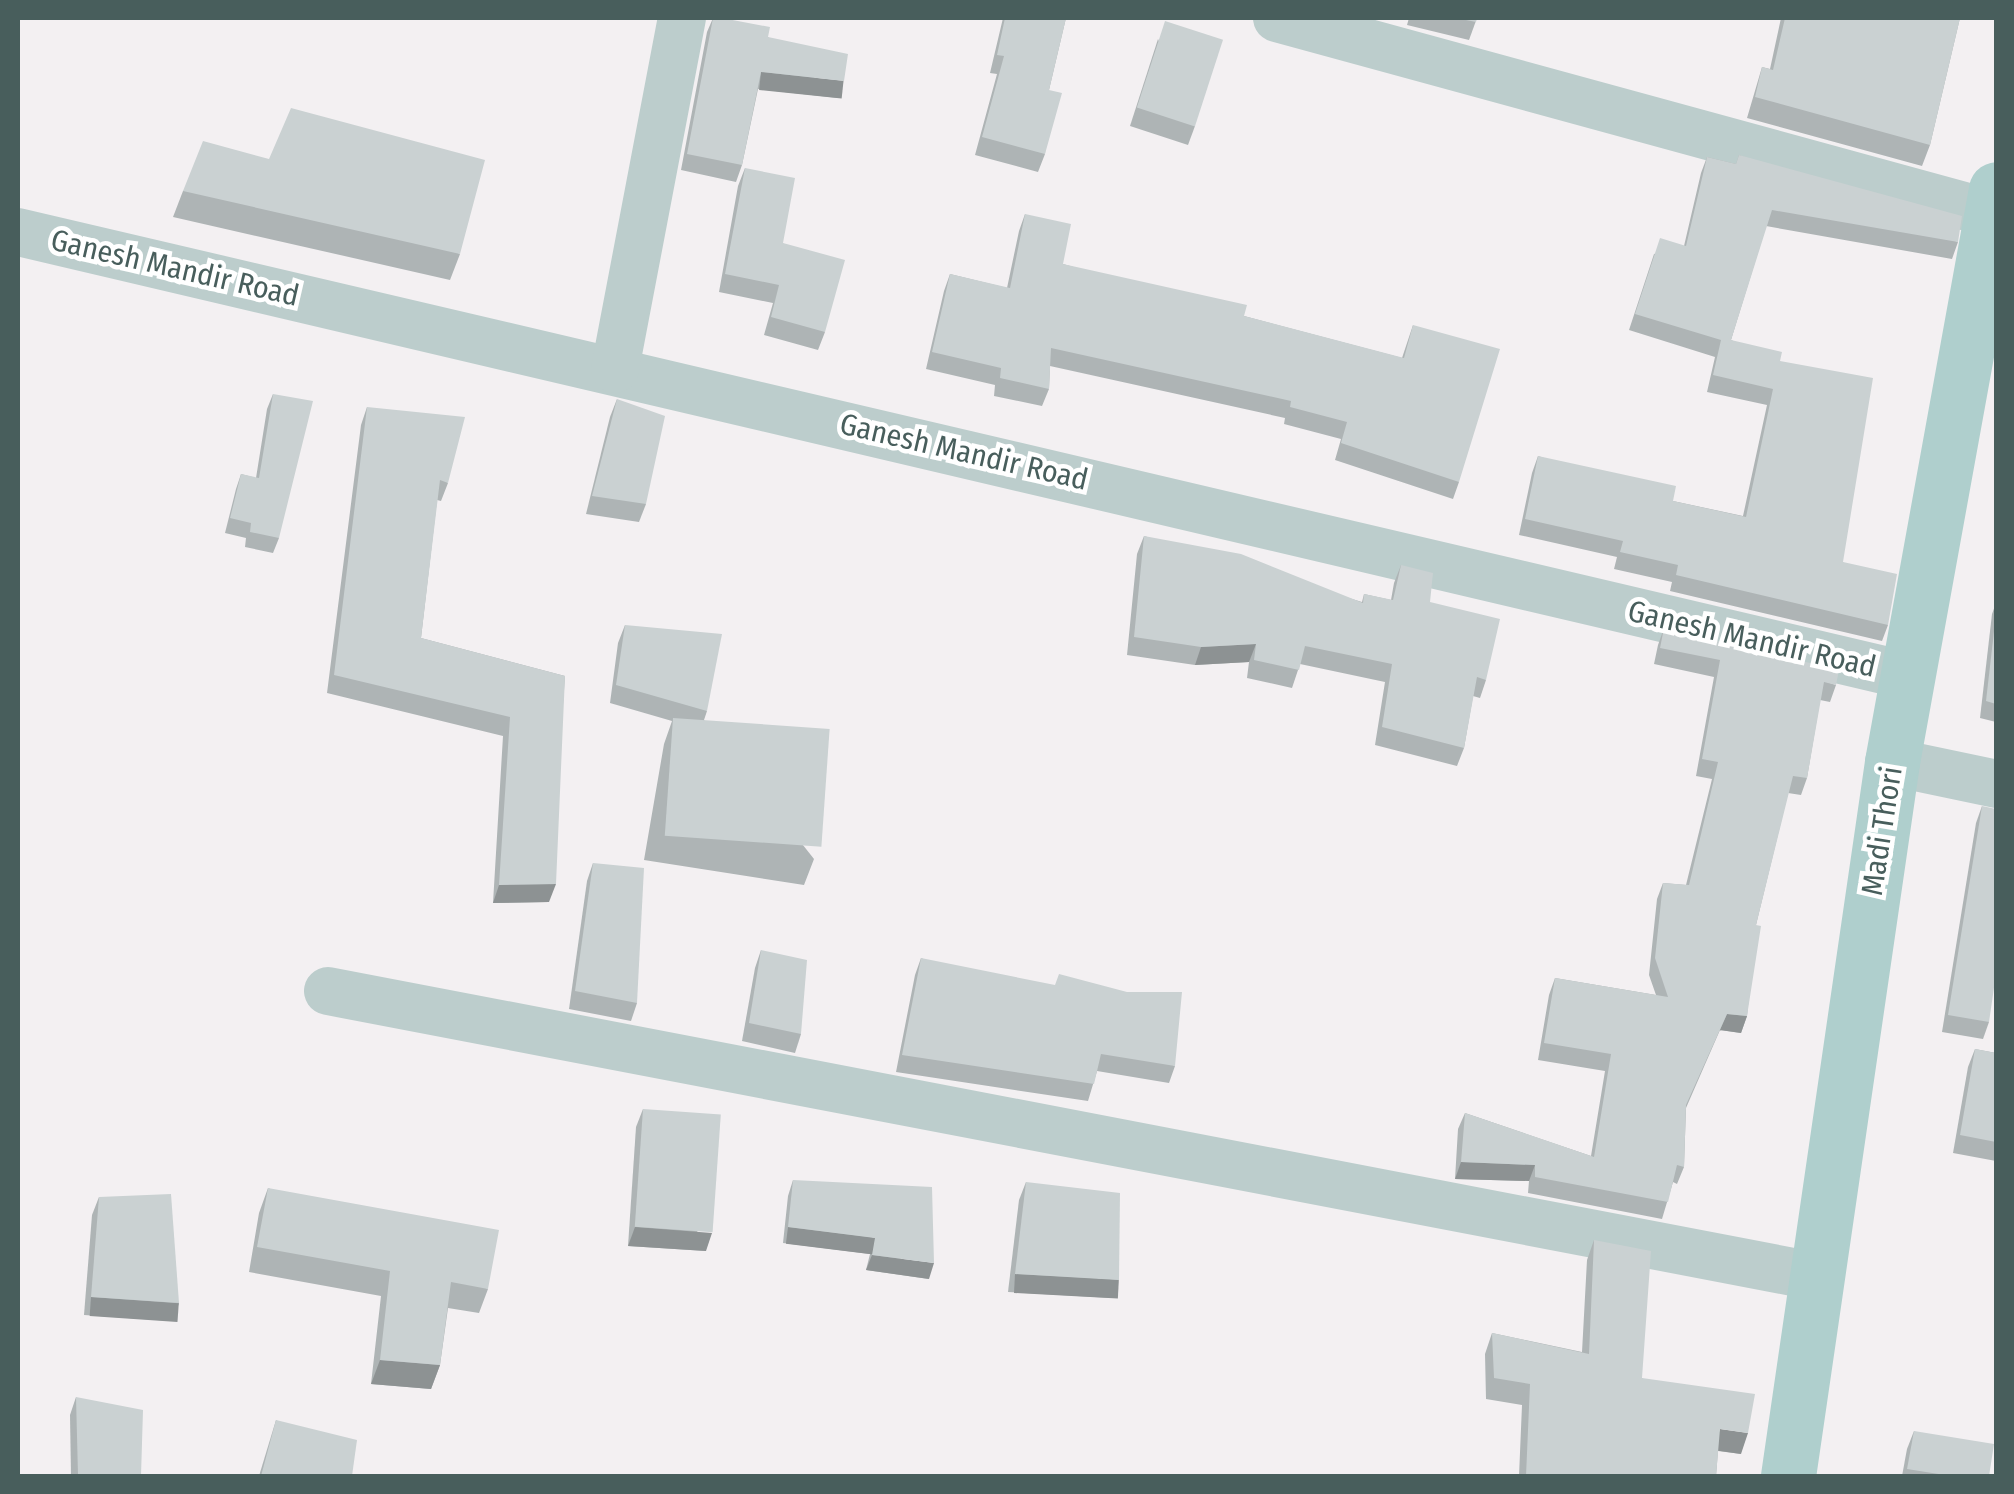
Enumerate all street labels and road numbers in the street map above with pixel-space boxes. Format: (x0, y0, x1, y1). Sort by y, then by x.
street label: Ganesh Mandir Road (48, 222, 302, 314)
street label: Ganesh Mandir Road (837, 406, 1091, 498)
street label: Ganesh Mandir Road (1625, 593, 1879, 685)
street label: Madi Thori (1854, 764, 1910, 898)

